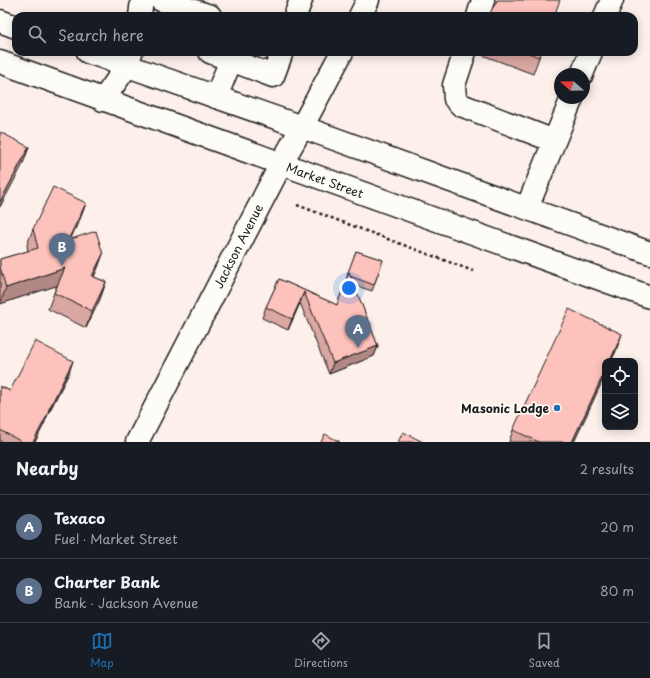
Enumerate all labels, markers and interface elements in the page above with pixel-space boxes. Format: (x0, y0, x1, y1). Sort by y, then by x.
search box (12, 12, 638, 56)
icon: search (26, 23, 48, 45)
text: Search here (58, 23, 144, 46)
north arrow (554, 68, 590, 104)
street label: Market Street (284, 158, 366, 202)
street label: Jackson Avenue (209, 200, 267, 291)
pin: B (49, 233, 75, 266)
your location (339, 278, 359, 298)
pin: A (345, 315, 371, 348)
map controls (602, 358, 638, 430)
button: locate (602, 358, 638, 394)
button: layers (602, 394, 638, 430)
place label: Masonic Lodge (461, 399, 549, 417)
marker: Masonic Lodge (552, 403, 562, 413)
text: Nearby (16, 455, 78, 481)
text: 2 results (580, 459, 634, 478)
text: Texaco (54, 506, 105, 529)
text: A (24, 517, 34, 536)
text: 20 m (600, 517, 634, 536)
text: Fuel · Market Street (54, 529, 178, 548)
text: Charter Bank (54, 570, 160, 593)
text: B (25, 581, 33, 600)
text: 80 m (600, 581, 634, 600)
text: Bank · Jackson Avenue (54, 593, 198, 612)
tab: Map (90, 630, 114, 671)
tab: Directions (294, 630, 348, 671)
tab: Saved (528, 630, 560, 671)

